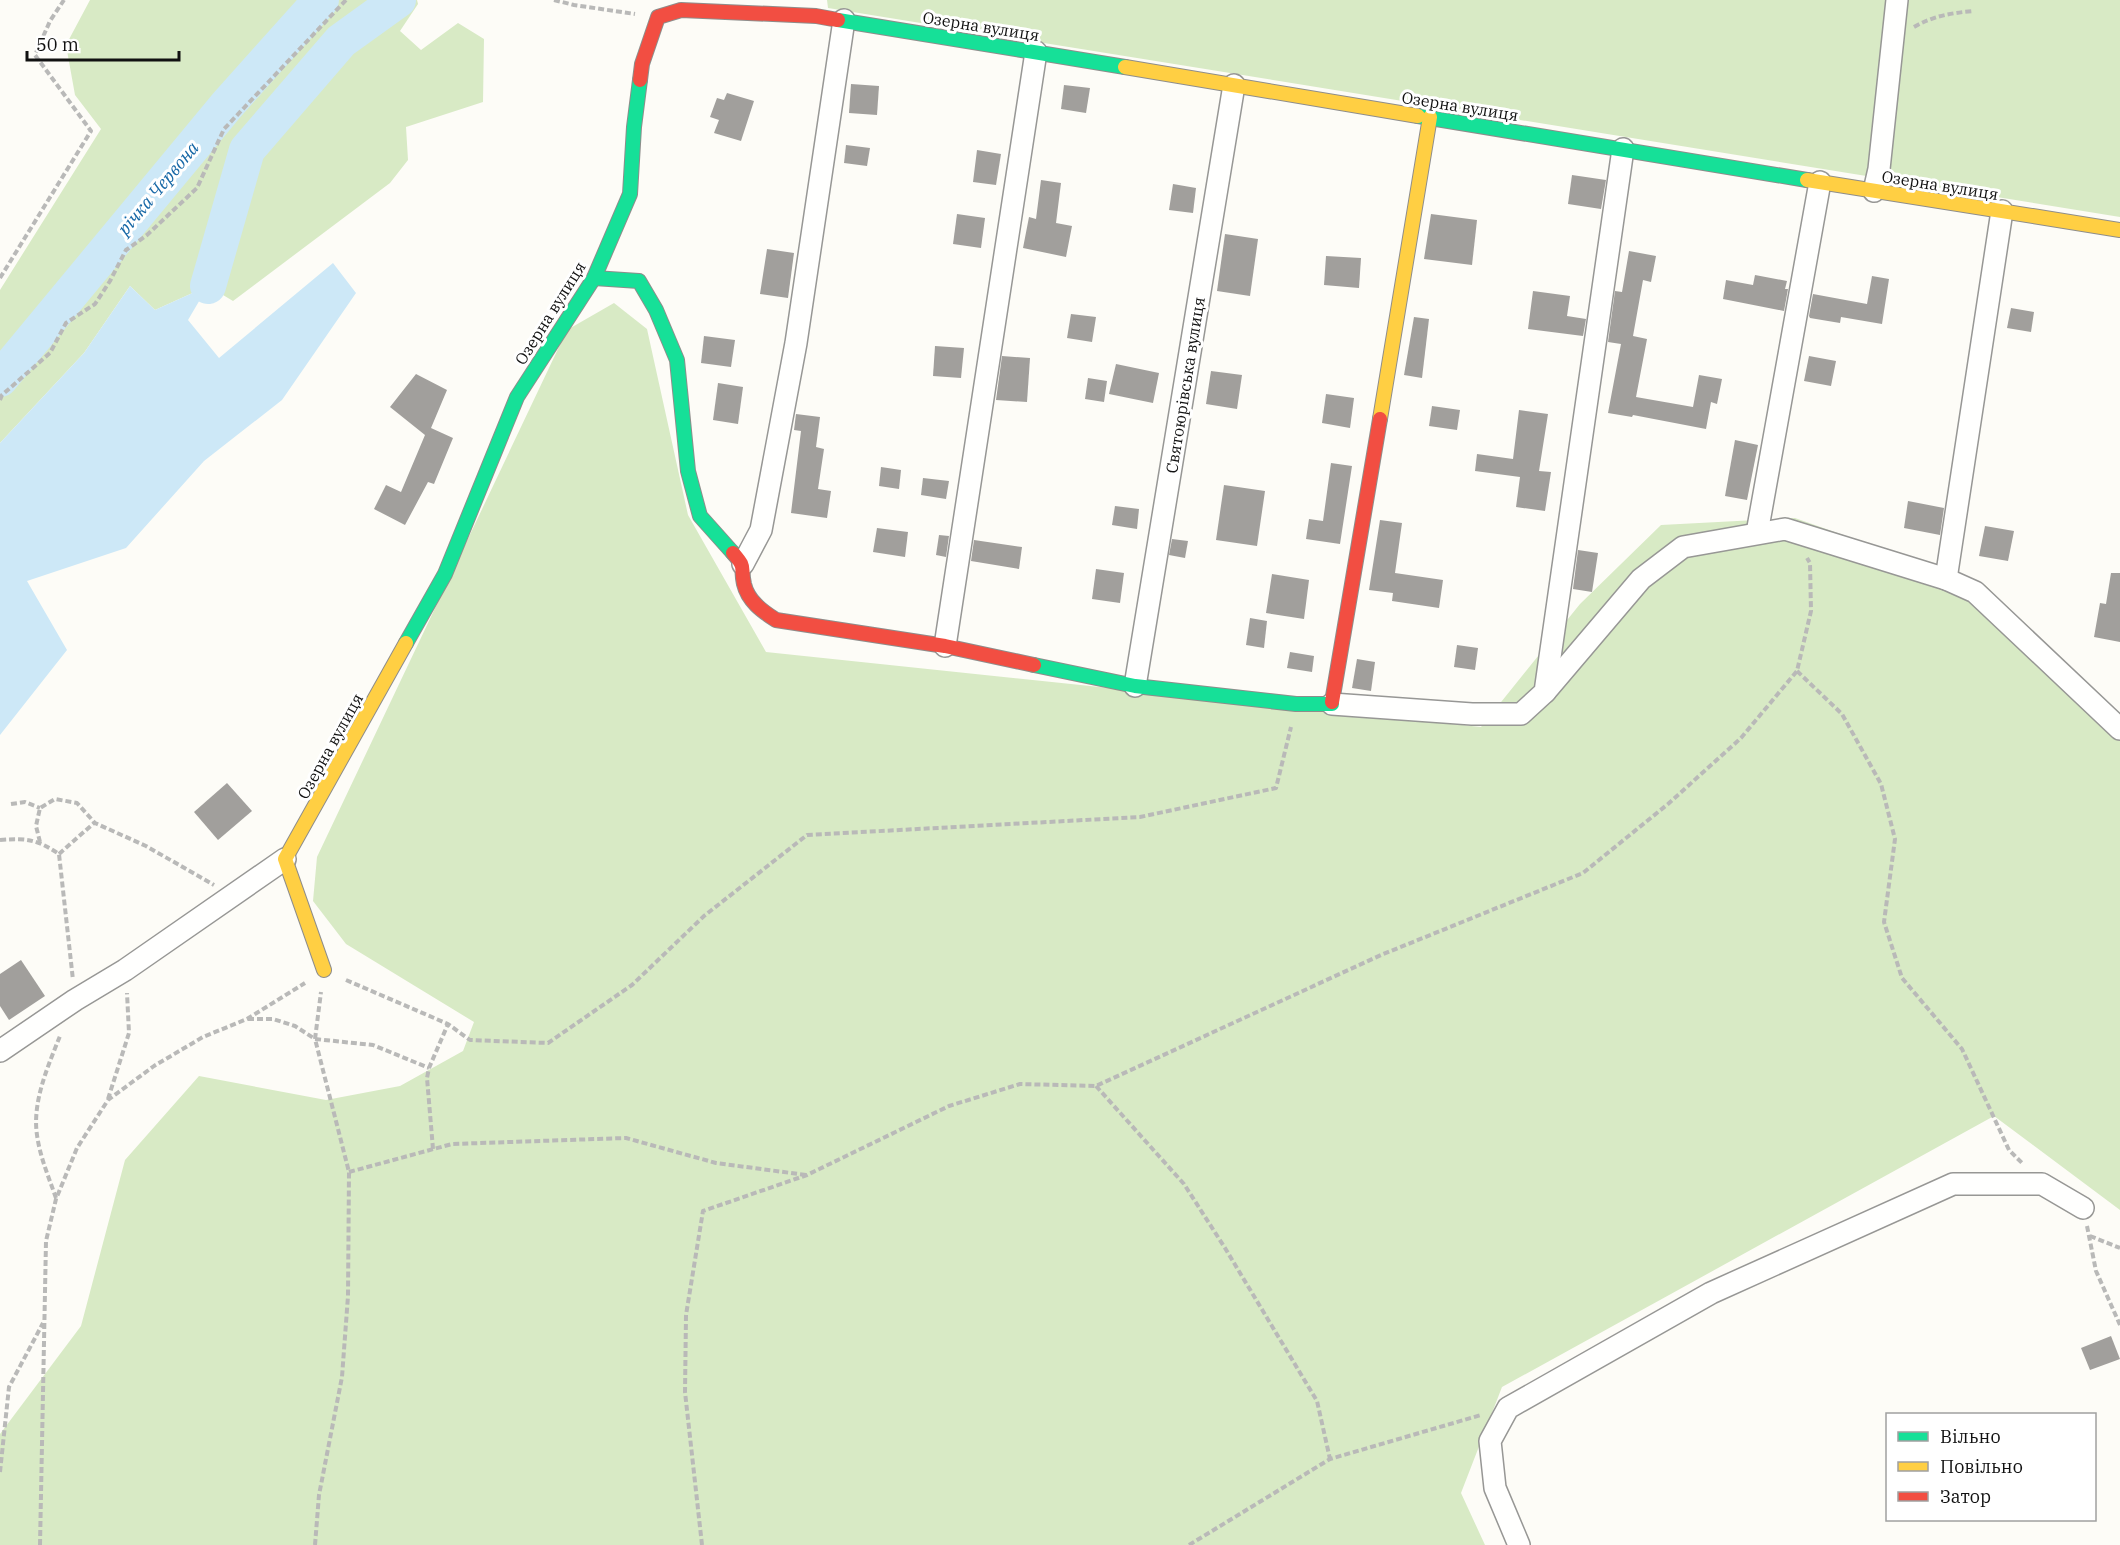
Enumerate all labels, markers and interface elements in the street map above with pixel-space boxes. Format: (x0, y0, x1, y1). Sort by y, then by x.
street label: Озерна вулиця (921, 7, 1041, 45)
scale bar (27, 24, 178, 62)
text: 50 m (36, 33, 79, 56)
street label: Озерна вулиця (1400, 87, 1520, 125)
water label: річка Червона (111, 136, 204, 241)
street label: Озерна вулиця (1880, 166, 2000, 204)
street label: Озерна вулиця (510, 258, 590, 368)
street label: Святоюрівська вулиця (1161, 295, 1209, 475)
street label: Озерна вулиця (293, 690, 367, 802)
legend (1886, 1413, 2096, 1521)
text: Вільно (1940, 1425, 2001, 1448)
text: Повільно (1940, 1455, 2023, 1478)
text: Затор (1940, 1485, 1991, 1508)

